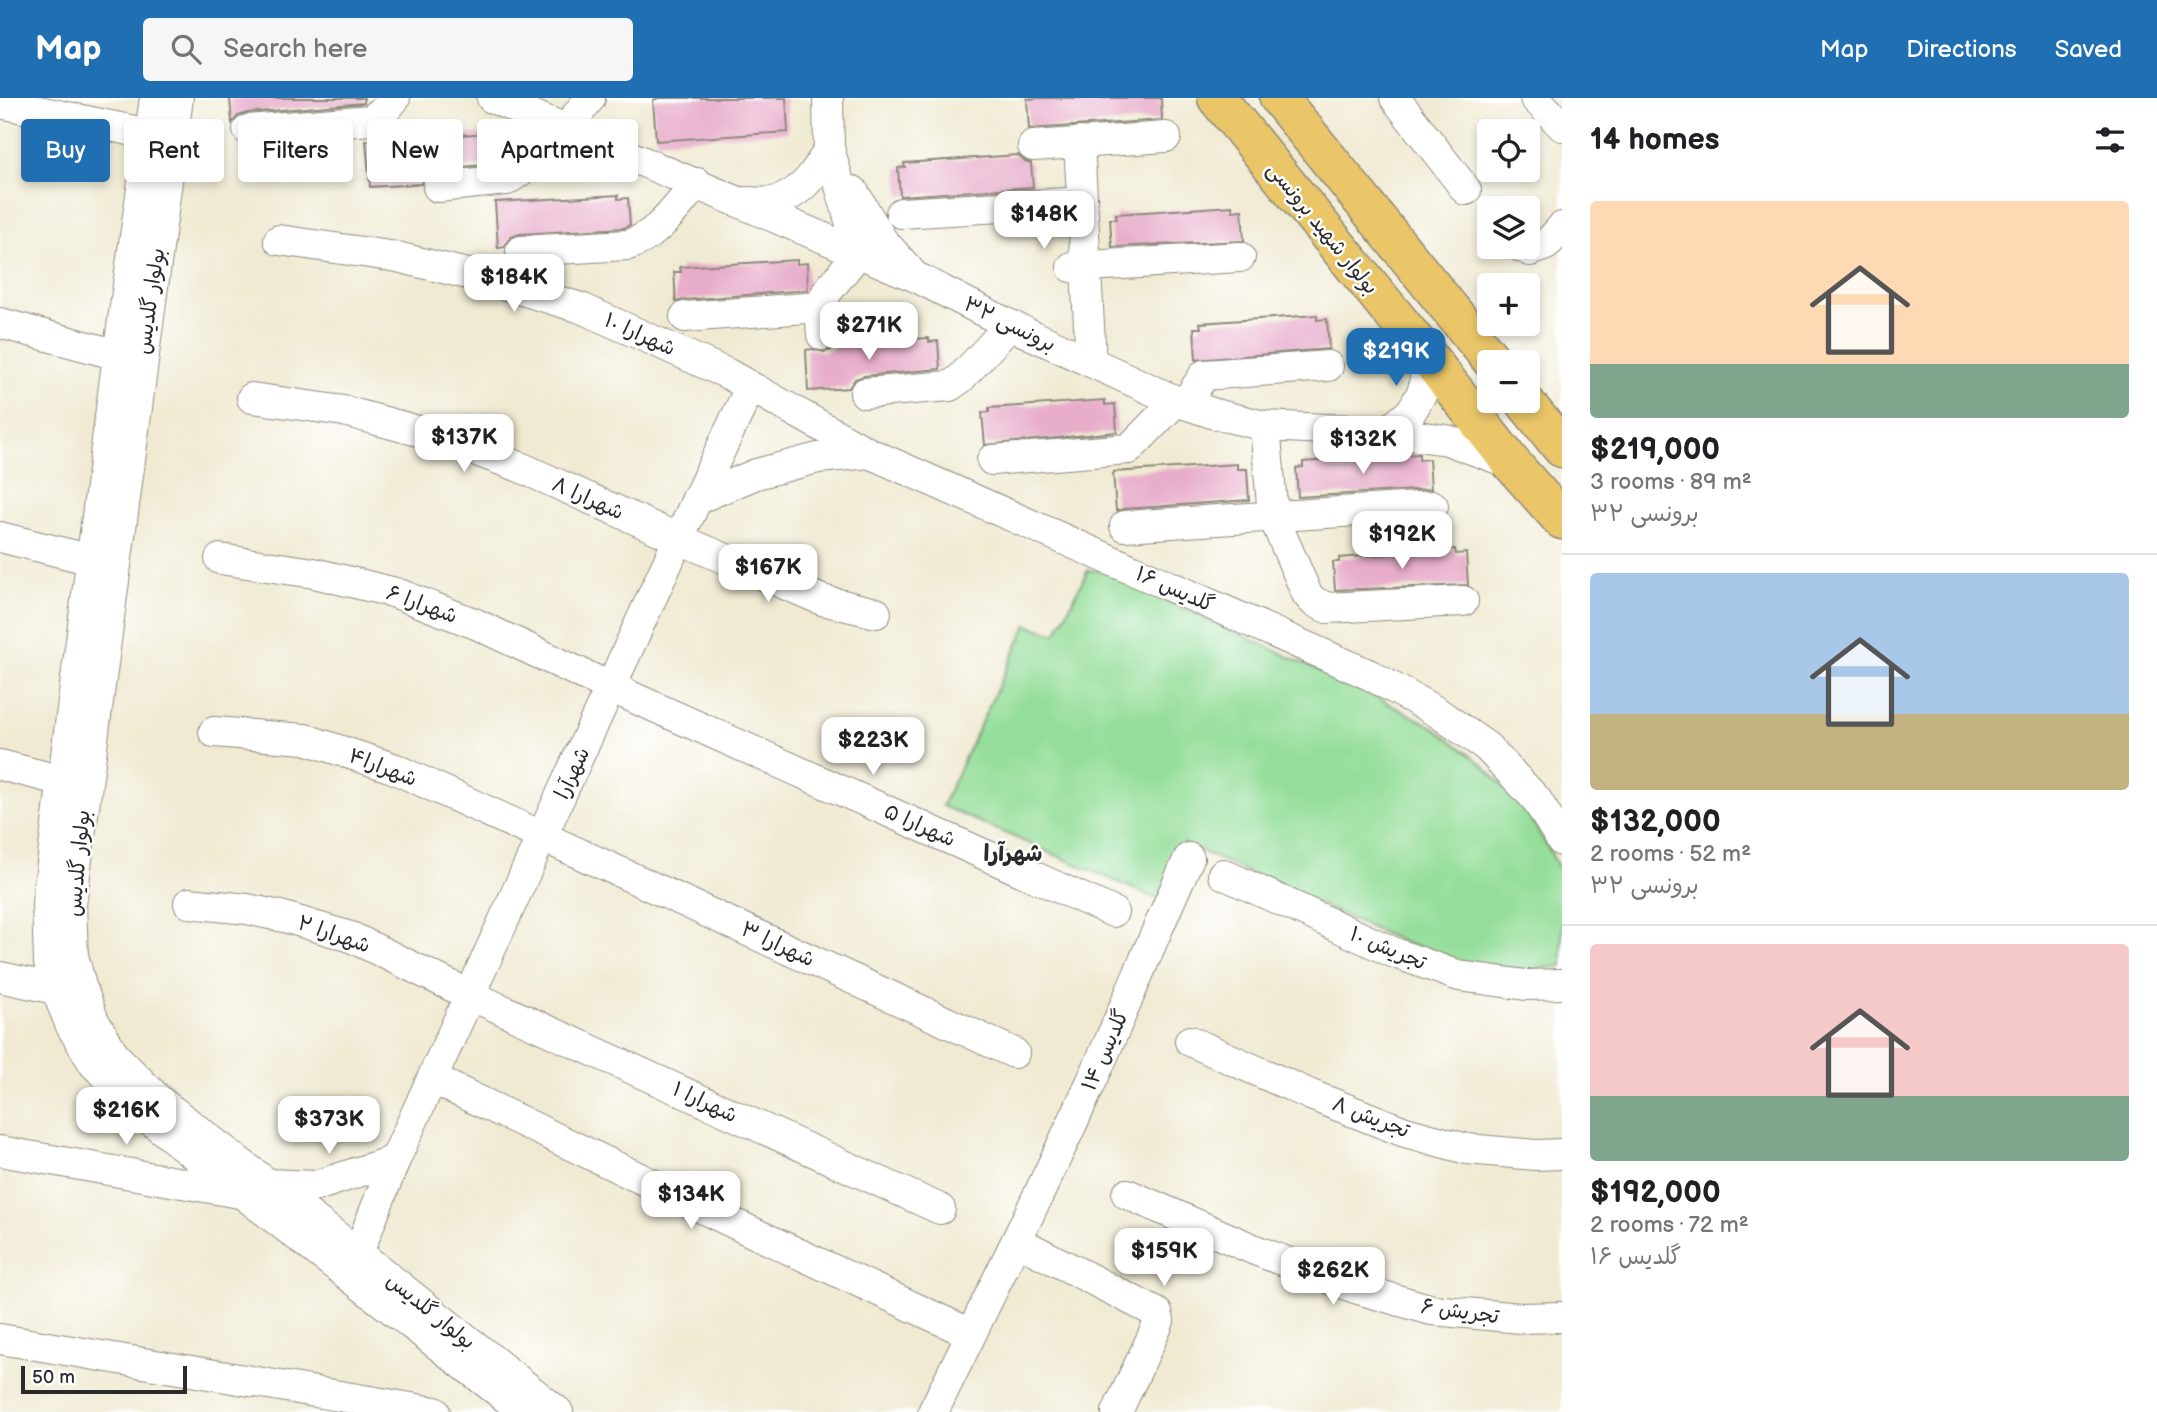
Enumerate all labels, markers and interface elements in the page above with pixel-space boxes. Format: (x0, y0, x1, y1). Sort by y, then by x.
search box (143, 18, 633, 81)
text: Map (35, 29, 101, 69)
icon: search (167, 30, 205, 68)
text: Search here (223, 34, 367, 65)
text: Map (1820, 35, 1868, 64)
text: Directions (1906, 35, 2017, 64)
text: Saved (2055, 35, 2122, 64)
chip: Buy (21, 119, 110, 182)
chip: Rent (124, 119, 224, 182)
chip: Filters (238, 119, 353, 182)
chip: New (367, 119, 463, 182)
chip: Apartment (477, 119, 638, 182)
map controls (1477, 119, 1540, 413)
button: locate (1477, 119, 1540, 182)
icon: filters (2091, 121, 2129, 159)
text: 14 homes (1590, 122, 1719, 158)
street label: بولوار شهید برونسی (1261, 157, 1384, 300)
pin: $148K (995, 192, 1093, 251)
button: layers (1477, 196, 1540, 259)
text: $148K (1010, 200, 1078, 228)
street label: بولوار گلدیس (131, 246, 171, 356)
icon: home (1797, 247, 1923, 373)
pin: $184K (465, 254, 563, 314)
text: $184K (480, 263, 548, 291)
button: + (1477, 273, 1540, 336)
street label: برونسی ۳۲ (959, 291, 1060, 358)
pin: $271K (820, 302, 918, 362)
street label: شهرارا ۱۰ (600, 308, 679, 361)
text: $271K (836, 311, 902, 339)
pin: $219K (1347, 328, 1445, 388)
text: $219K (1362, 337, 1430, 365)
button: − (1477, 350, 1540, 413)
pin: $137K (415, 414, 513, 474)
pin: $132K (1314, 416, 1412, 476)
text: $137K (431, 423, 497, 451)
text: $132K (1329, 425, 1397, 453)
text: $219,000 (1590, 432, 1720, 468)
text: 3 rooms · 89 m² (1590, 468, 1752, 496)
street label: شهرارا ۸ (548, 472, 628, 525)
text: برونسی ۳۲ (1590, 500, 1699, 528)
pin: $192K (1353, 512, 1451, 571)
text: $192K (1368, 520, 1436, 548)
pin: $167K (719, 545, 817, 604)
text: $167K (734, 553, 802, 581)
street label: گلدیس ۱۶ (1132, 561, 1218, 618)
street label: شهرارا ۶ (383, 580, 461, 629)
icon: home (1797, 619, 1923, 745)
pin: $223K (824, 718, 922, 777)
text: $223K (837, 726, 909, 754)
street label: شهرارا۴ (345, 743, 421, 792)
street label: شهرآرا (550, 743, 595, 803)
street label: شهرارا ۵ (880, 799, 959, 852)
text: $132,000 (1590, 804, 1721, 840)
street label: بولوار گلدیس (61, 809, 97, 918)
district label: شهرآرا (984, 840, 1042, 868)
text: 2 rooms · 52 m² (1590, 840, 1751, 868)
text: برونسی ۳۲ (1590, 872, 1699, 900)
street label: شهرارا ۲ (294, 910, 374, 959)
street label: شهرارا ۳ (737, 917, 819, 972)
street label: تجریش ۱۰ (1346, 921, 1431, 976)
icon: home (1797, 990, 1923, 1116)
street label: گلدیس ۱۴ (1076, 1006, 1134, 1095)
street label: شهرارا ۱ (668, 1077, 741, 1128)
pin: $216K (77, 1088, 175, 1147)
street label: تجریش ۸ (1329, 1091, 1414, 1144)
text: $216K (92, 1096, 160, 1124)
pin: $373K (280, 1096, 378, 1156)
text: $373K (294, 1105, 364, 1133)
pin: $134K (642, 1172, 740, 1231)
text: $192,000 (1590, 1175, 1721, 1211)
text: $134K (657, 1180, 725, 1208)
text: 2 rooms · 72 m² (1590, 1211, 1749, 1239)
pin: $159K (1115, 1228, 1213, 1288)
text: $159K (1130, 1237, 1198, 1265)
text: گلدیس ۱۶ (1590, 1243, 1681, 1271)
pin: $262K (1284, 1248, 1382, 1307)
text: $262K (1297, 1256, 1369, 1284)
street label: بولوار گلدیس (381, 1268, 480, 1356)
street label: تجریش ۶ (1419, 1294, 1501, 1329)
scale bar (21, 1363, 187, 1395)
text: 50 m (32, 1366, 75, 1389)

